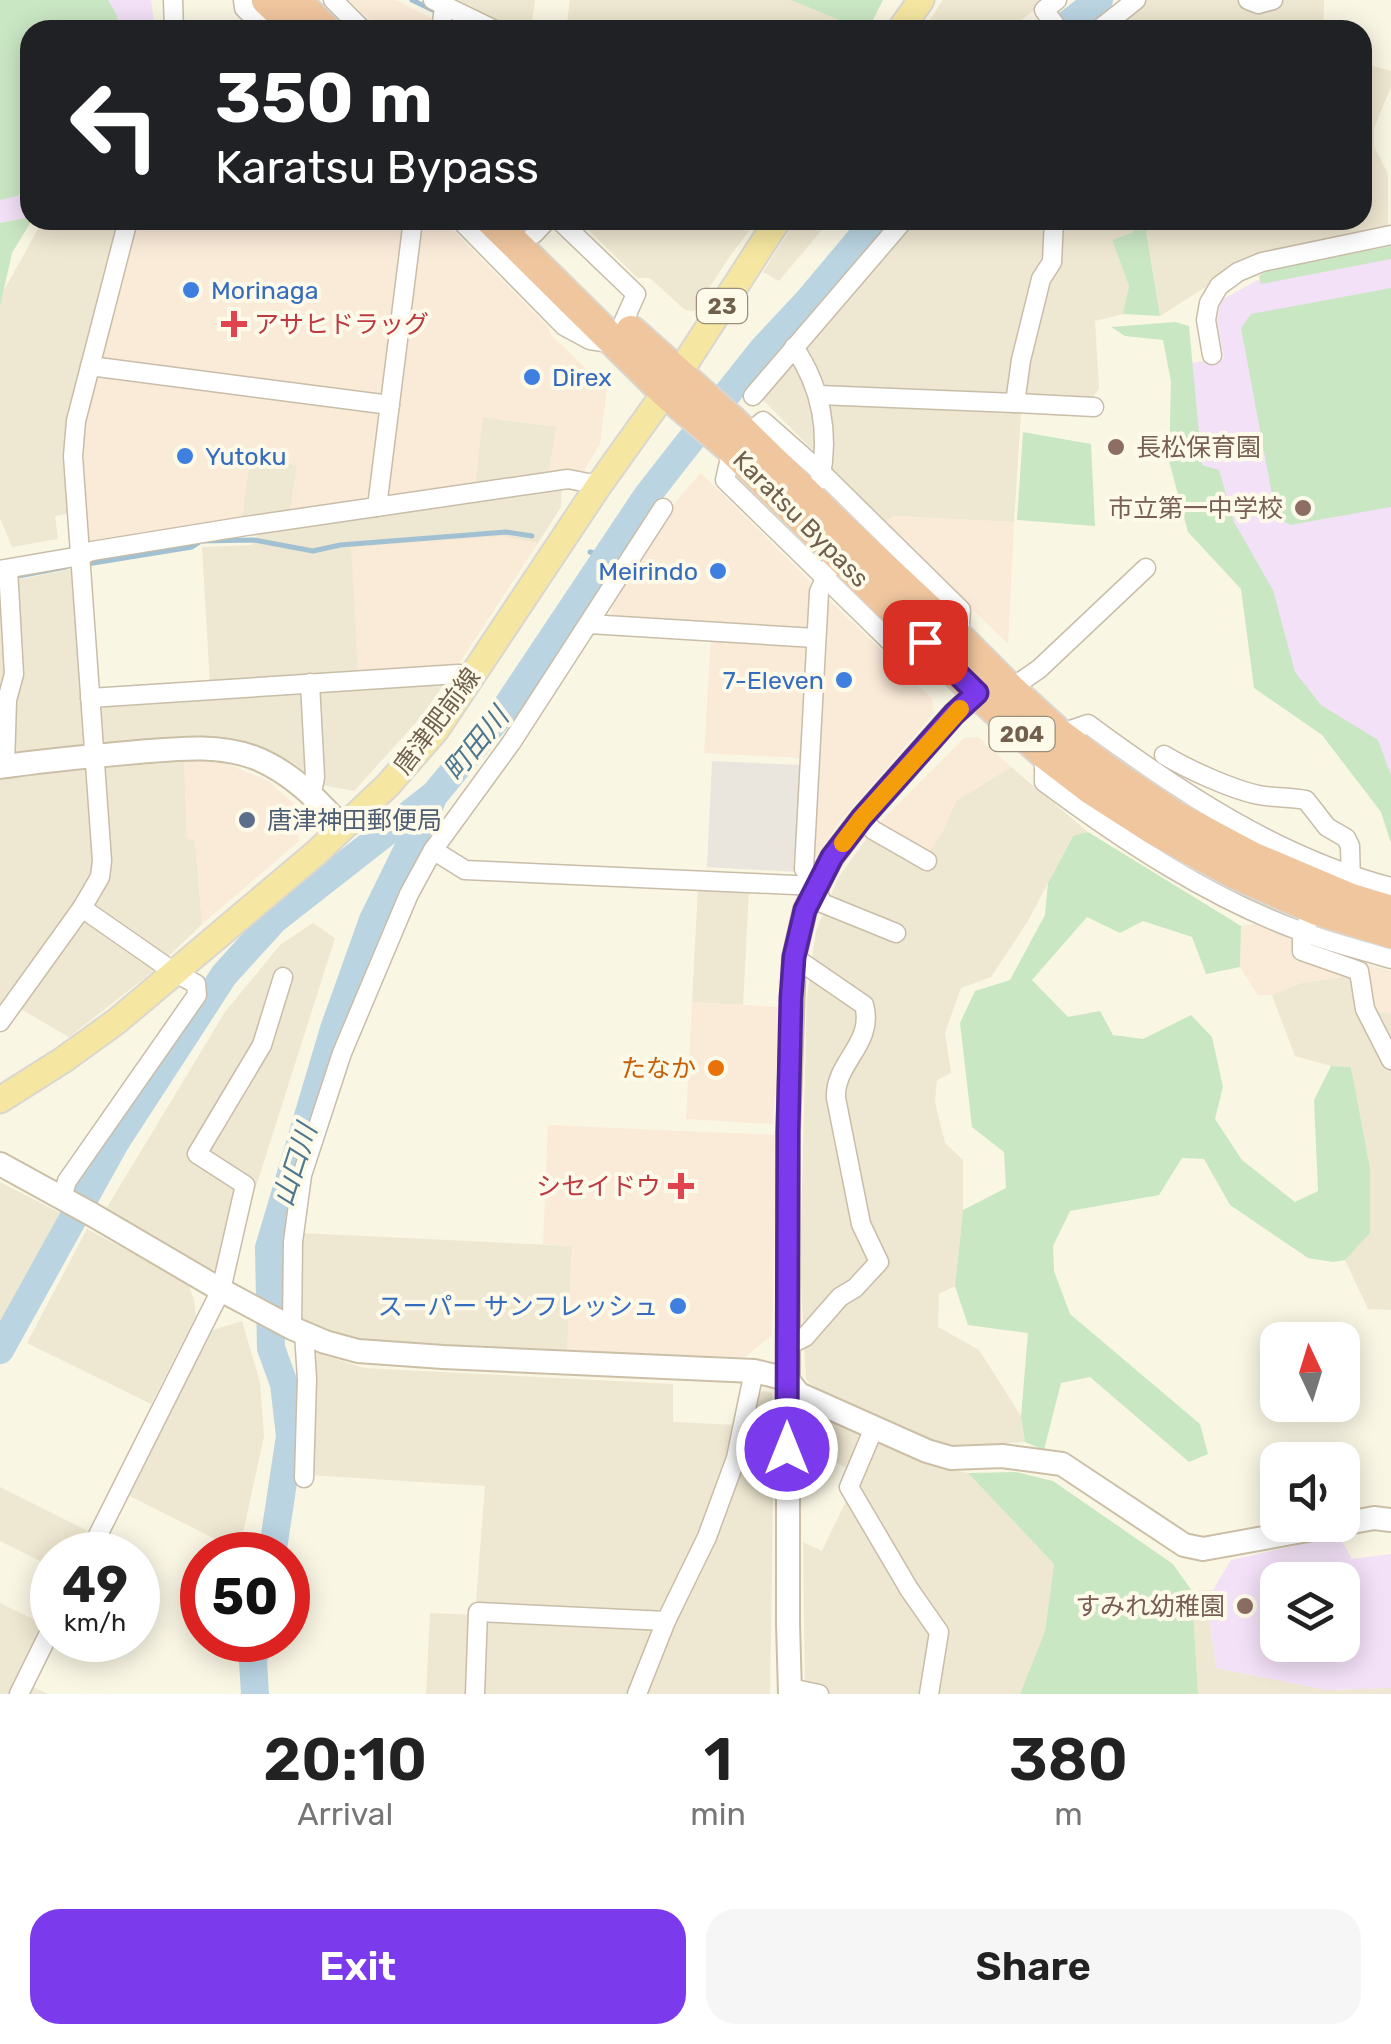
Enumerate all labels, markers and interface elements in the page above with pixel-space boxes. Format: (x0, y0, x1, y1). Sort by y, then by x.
text: 350 m (215, 57, 433, 140)
icon: left (50, 60, 180, 190)
text: Karatsu Bypass (215, 141, 539, 194)
place label: Morinaga (211, 276, 318, 305)
marker: Morinaga (180, 279, 202, 301)
road number: 23 (697, 289, 747, 323)
place label: アサヒドラッグ (254, 310, 429, 339)
marker: アサヒドラッグ (223, 313, 245, 335)
place label: Direx (552, 363, 612, 392)
marker: Direx (521, 366, 543, 388)
place label: 長松保育園 (1136, 433, 1261, 462)
marker: 長松保育園 (1105, 436, 1127, 458)
place label: Yutoku (205, 442, 287, 471)
marker: Yutoku (174, 445, 196, 467)
street label: Karatsu Bypass (727, 445, 875, 593)
place label: 市立第一中学校 (1108, 494, 1283, 523)
marker: 市立第一中学校 (1292, 497, 1314, 519)
place label: Meirindo (598, 557, 698, 586)
marker: Meirindo (707, 560, 729, 582)
pin (883, 600, 968, 685)
icon: arrive (898, 615, 953, 670)
street label: 唐津肥前線 (388, 662, 486, 780)
place label: 7-Eleven (723, 666, 824, 695)
marker: 7-Eleven (833, 669, 855, 691)
water label: 町田川 (437, 699, 517, 787)
road number: 204 (990, 717, 1054, 751)
place label: 唐津神田郵便局 (267, 806, 442, 835)
marker: 唐津神田郵便局 (236, 809, 258, 831)
place label: たなか (621, 1054, 696, 1083)
marker: たなか (705, 1057, 727, 1079)
water label: 山口川 (266, 1117, 325, 1210)
place label: シセイドウ (536, 1172, 661, 1201)
marker: シセイドウ (670, 1175, 692, 1197)
place label: スーパー サンフレッシュ (378, 1292, 658, 1321)
marker: スーパー サンフレッシュ (667, 1295, 689, 1317)
north arrow (1260, 1322, 1360, 1422)
map controls (1260, 1322, 1360, 1662)
position arrow (735, 1397, 839, 1501)
button: sound (1260, 1442, 1360, 1542)
speed limit sign: 50 (180, 1532, 310, 1662)
text: 49 (62, 1555, 128, 1615)
button: layers (1260, 1562, 1360, 1662)
place label: すみれ幼稚園 (1075, 1592, 1225, 1621)
marker: すみれ幼稚園 (1234, 1595, 1256, 1617)
text: km/h (64, 1608, 126, 1637)
text: 20:10 (263, 1724, 427, 1795)
text: 1 (704, 1724, 732, 1795)
text: 380 (1009, 1724, 1128, 1795)
text: Arrival (297, 1795, 393, 1833)
text: min (690, 1795, 746, 1833)
text: m (1054, 1795, 1083, 1833)
button: Exit (30, 1909, 686, 2024)
button: Share (706, 1909, 1361, 2024)

